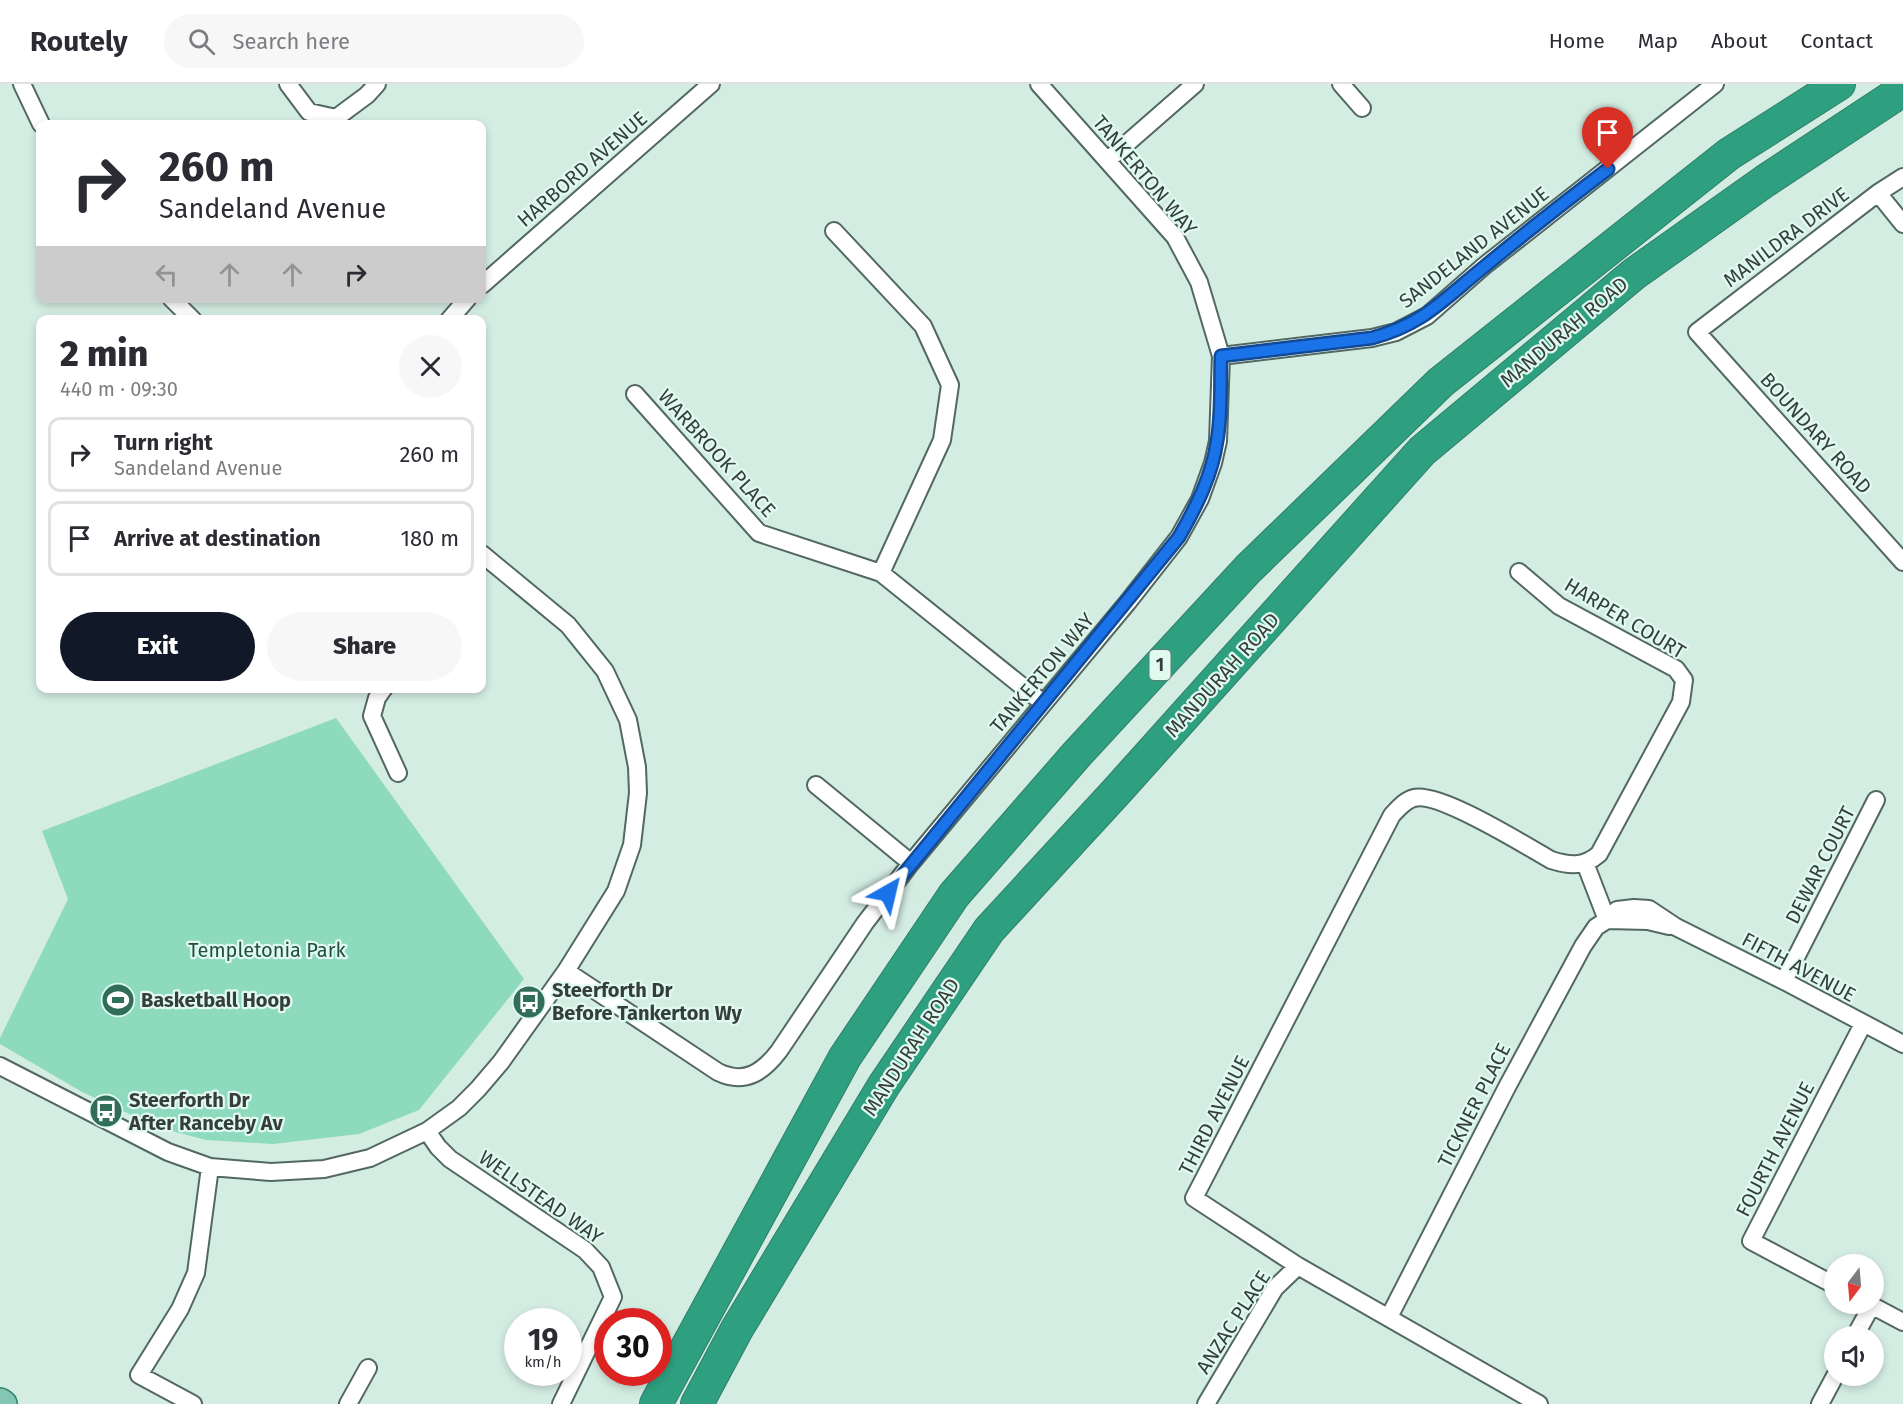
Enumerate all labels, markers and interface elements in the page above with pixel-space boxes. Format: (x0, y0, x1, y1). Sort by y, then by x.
search box (164, 14, 584, 68)
text: Routely (30, 25, 128, 58)
icon: search (185, 25, 218, 58)
text: Search here (233, 28, 350, 55)
text: Home (1549, 28, 1605, 54)
text: Map (1638, 28, 1678, 54)
text: About (1711, 28, 1768, 54)
text: Contact (1801, 28, 1873, 54)
street label: HARBORD AVENUE (512, 106, 652, 232)
pin (1582, 107, 1633, 169)
street label: TANKERTON WAY (1088, 110, 1202, 240)
icon: arrive (1591, 116, 1624, 149)
text: 260 m (159, 142, 274, 192)
icon: right (60, 144, 138, 222)
street label: SANDELAND AVENUE (1394, 181, 1554, 313)
street label: MANILDRA DRIVE (1718, 182, 1854, 292)
text: Sandeland Avenue (159, 193, 386, 225)
icon: left (150, 258, 183, 291)
icon: ahead (213, 258, 246, 291)
icon: ahead (276, 258, 309, 291)
icon: right (339, 258, 372, 291)
street label: MANDURAH ROAD (1495, 272, 1633, 392)
text: 2 min (60, 332, 148, 376)
button: close (399, 335, 462, 398)
street label: BOUNDARY ROAD (1755, 367, 1877, 499)
text: 440 m · 09:30 (60, 377, 178, 401)
street label: WARBROOK PLACE (653, 384, 781, 522)
text: Turn right (114, 429, 213, 456)
icon: right (63, 438, 96, 471)
text: 260 m (399, 441, 459, 468)
text: Sandeland Avenue (114, 456, 282, 480)
icon: arrive (63, 522, 96, 555)
text: Arrive at destination (114, 525, 321, 552)
text: 180 m (400, 525, 459, 552)
street label: HARPER COURT (1560, 572, 1690, 664)
street label: TANKERTON WAY (985, 608, 1099, 738)
street label: MANDURAH ROAD (1160, 608, 1284, 742)
button: Exit (60, 612, 255, 681)
button: Share (267, 612, 462, 681)
road number: 1 (1150, 650, 1170, 680)
street label: DEWAR COURT (1780, 802, 1860, 928)
position arrow (856, 861, 920, 925)
street label: FIFTH AVENUE (1738, 927, 1860, 1007)
park label: Templetonia Park (188, 938, 346, 962)
street label: MANDURAH ROAD (858, 974, 964, 1120)
place label: Steerforth Dr Before Tankerton Wy (552, 978, 743, 1025)
sports icon: Basketball Hoop (100, 982, 136, 1018)
bus stop icon: Steerforth Dr Before Tankerton Wy (511, 984, 547, 1020)
place label: Basketball Hoop (141, 988, 291, 1012)
street label: TICKNER PLACE (1432, 1039, 1516, 1171)
street label: THIRD AVENUE (1174, 1051, 1254, 1179)
street label: FOURTH AVENUE (1731, 1078, 1819, 1220)
place label: Steerforth Dr After Ranceby Av (128, 1088, 284, 1135)
bus stop icon: Steerforth Dr After Ranceby Av (88, 1093, 124, 1129)
street label: WELLSTEAD WAY (474, 1145, 608, 1249)
north arrow (1824, 1254, 1884, 1314)
map controls (1824, 1254, 1884, 1386)
street label: ANZAC PLACE (1191, 1266, 1275, 1378)
speed limit sign: 30 (594, 1308, 672, 1386)
text: 19 (528, 1322, 558, 1358)
button: sound (1824, 1326, 1884, 1386)
text: km/h (524, 1353, 562, 1371)

